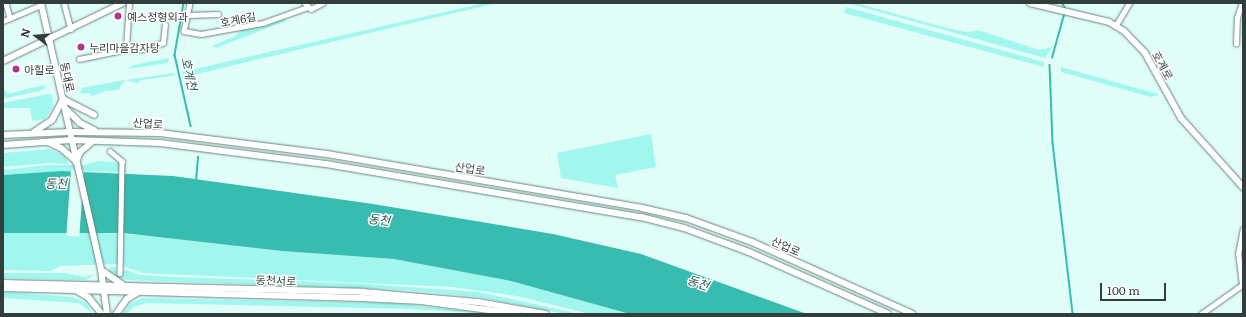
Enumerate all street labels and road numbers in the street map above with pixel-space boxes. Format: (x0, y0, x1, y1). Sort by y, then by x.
street label: 호계6길 (219, 9, 257, 29)
street label: 호계로 (1150, 49, 1176, 81)
street label: 동대로 (58, 61, 78, 93)
street label: 산업로 (132, 115, 164, 131)
street label: 산업로 (454, 159, 486, 177)
street label: 산업로 (769, 234, 803, 258)
street label: 동천서로 (256, 273, 296, 287)

